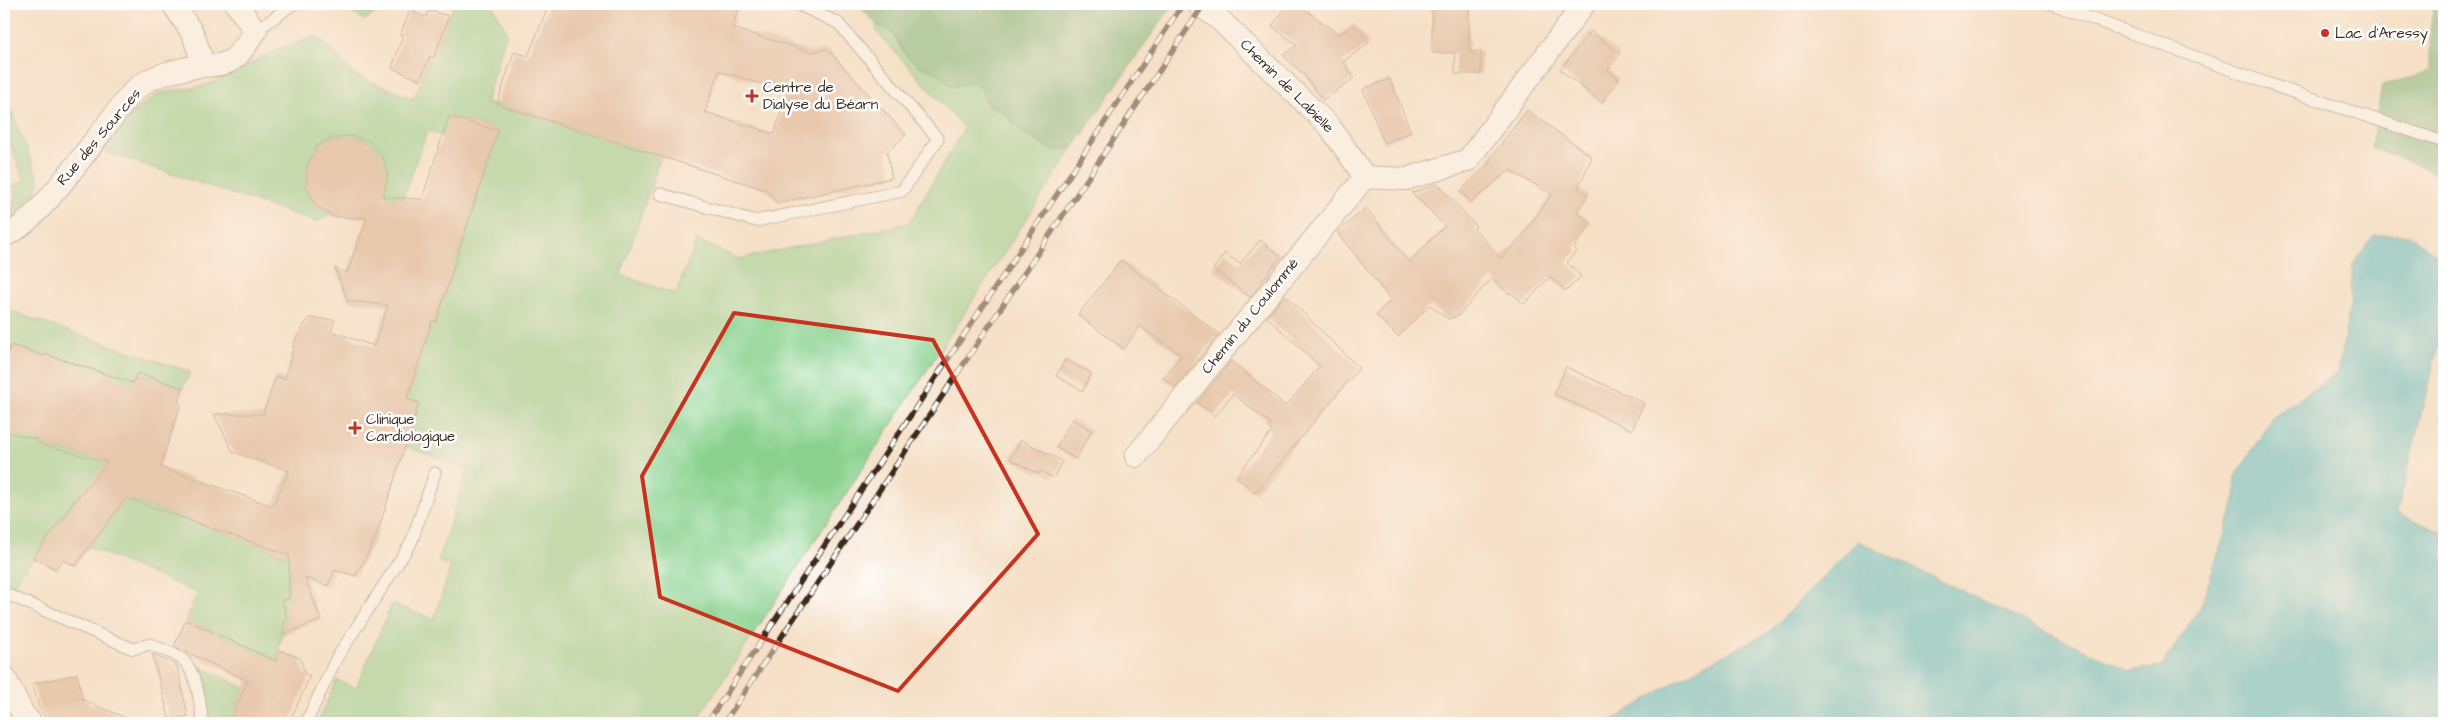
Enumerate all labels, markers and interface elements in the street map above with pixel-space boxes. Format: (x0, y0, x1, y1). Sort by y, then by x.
place label: Lac d'Aressy (2335, 23, 2428, 45)
marker: Lac d'Aressy (2319, 27, 2331, 39)
street label: Chemin de Labielle (1235, 34, 1339, 138)
place label: Centre de Dialyse du Béarn (763, 77, 879, 116)
street label: Rue des Sources (52, 84, 146, 190)
marker: Centre de Dialyse du Béarn (745, 89, 759, 103)
street label: Chemin du Coulommé (1197, 253, 1303, 379)
place label: Clinique Cardiologique (366, 409, 455, 448)
marker: Clinique Cardiologique (348, 421, 362, 435)

